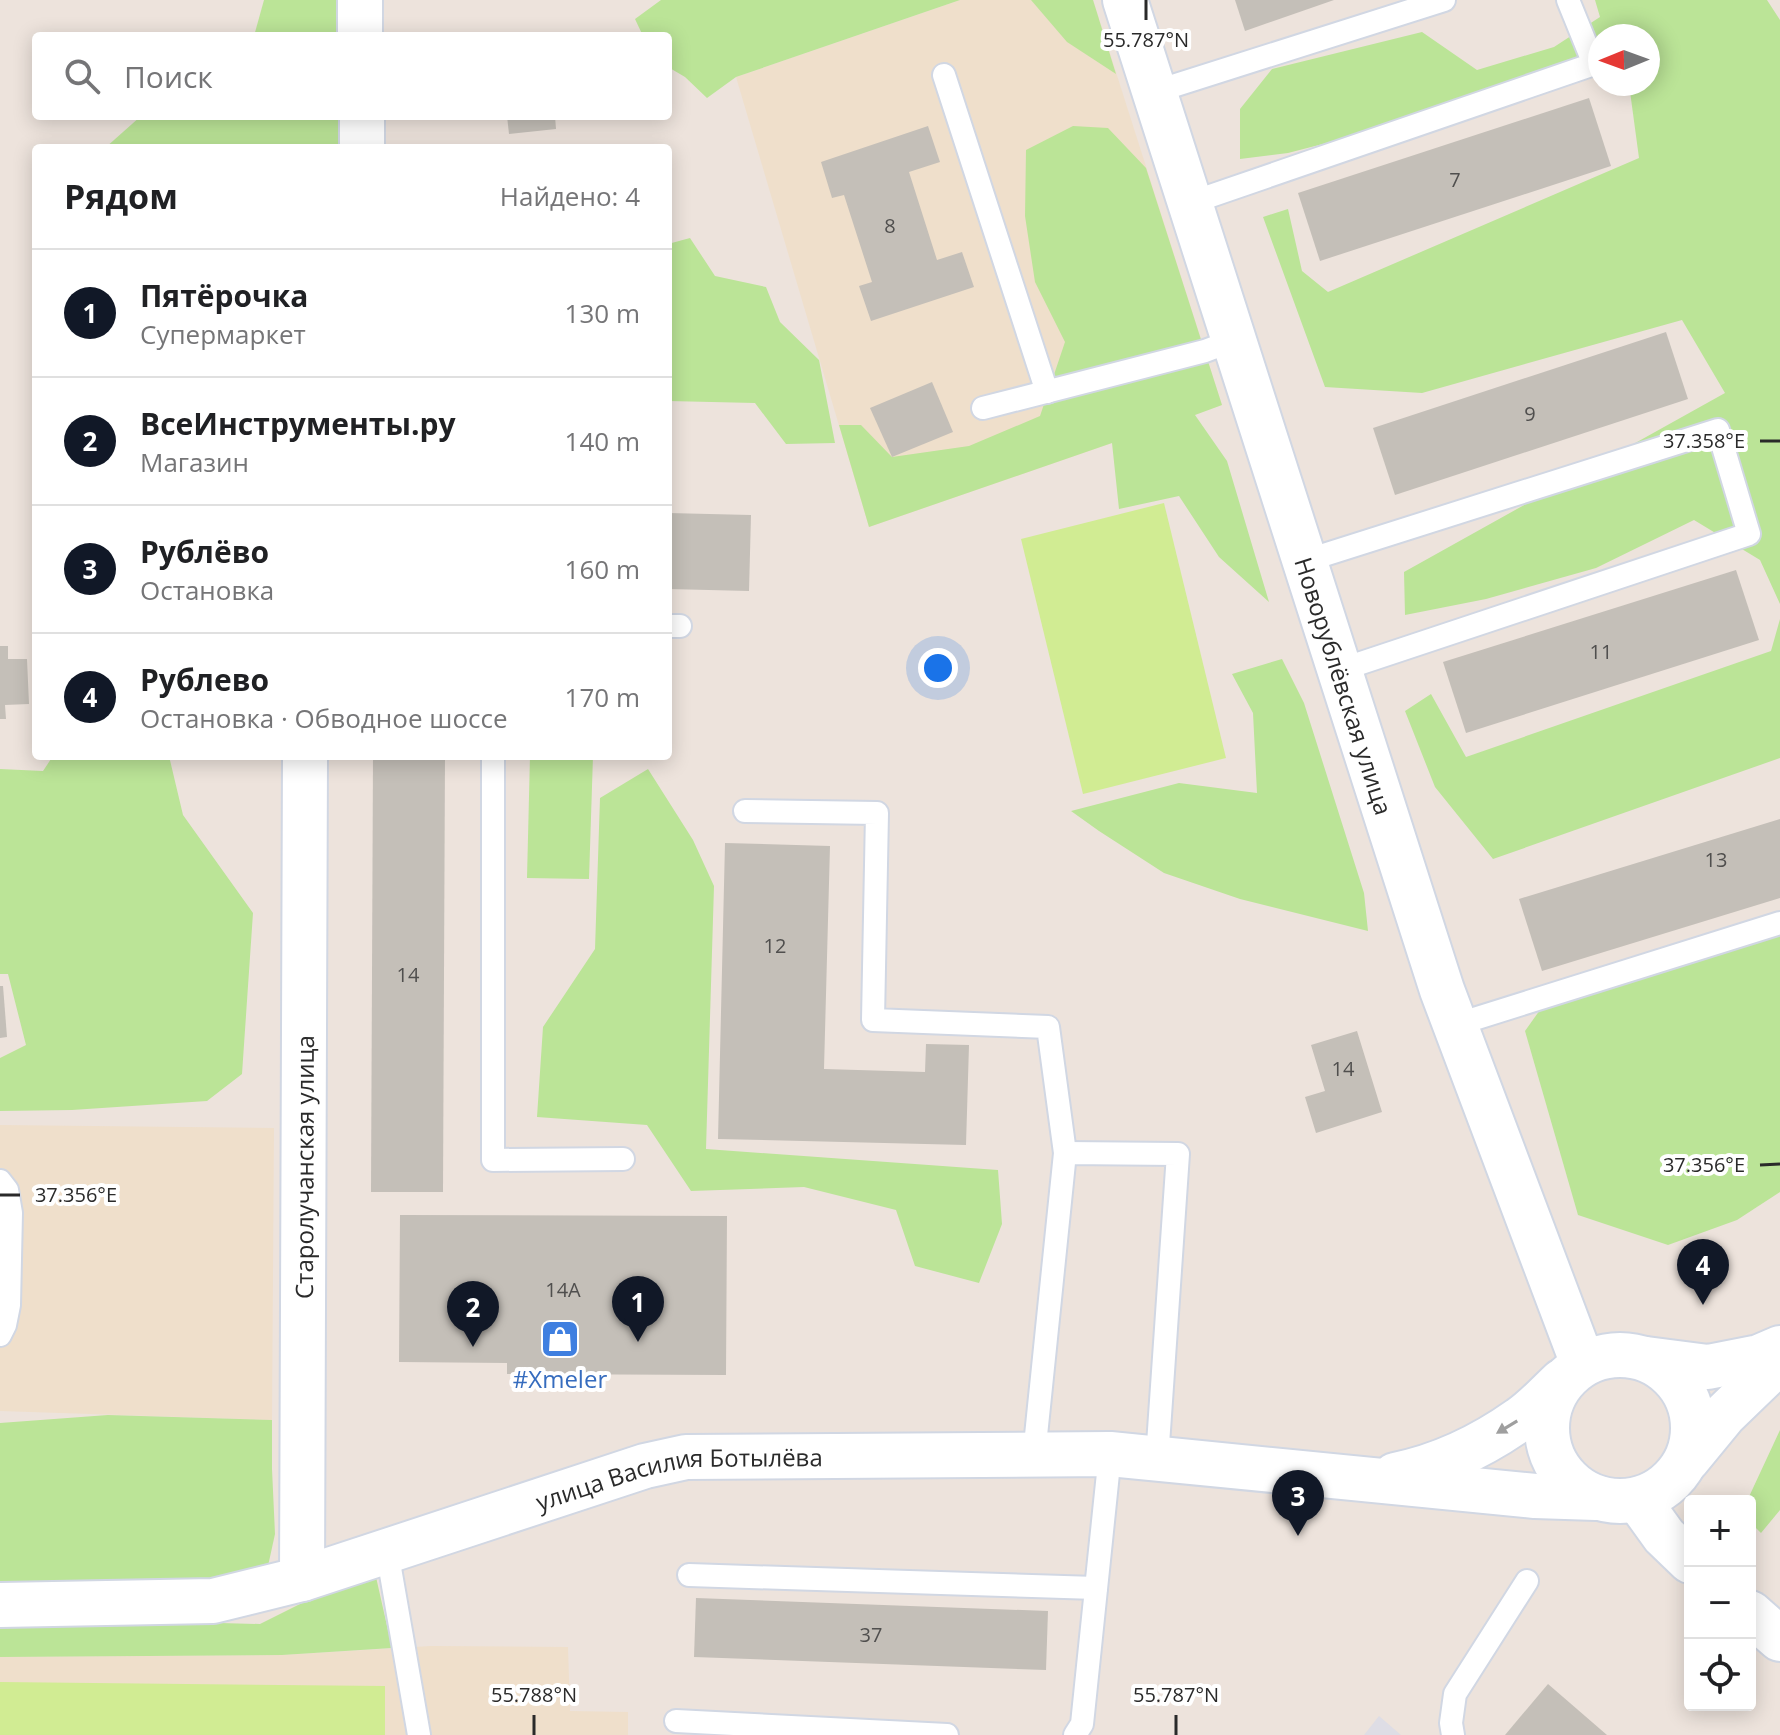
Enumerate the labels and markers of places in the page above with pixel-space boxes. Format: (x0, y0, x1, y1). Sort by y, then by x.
pin: 4 (1677, 1239, 1729, 1305)
pin: 1 (612, 1276, 664, 1342)
pin: 2 (447, 1281, 499, 1347)
shop icon: #Xmeler (539, 1318, 581, 1360)
place label: #Xmeler (513, 1362, 607, 1395)
pin: 3 (1272, 1470, 1324, 1536)

